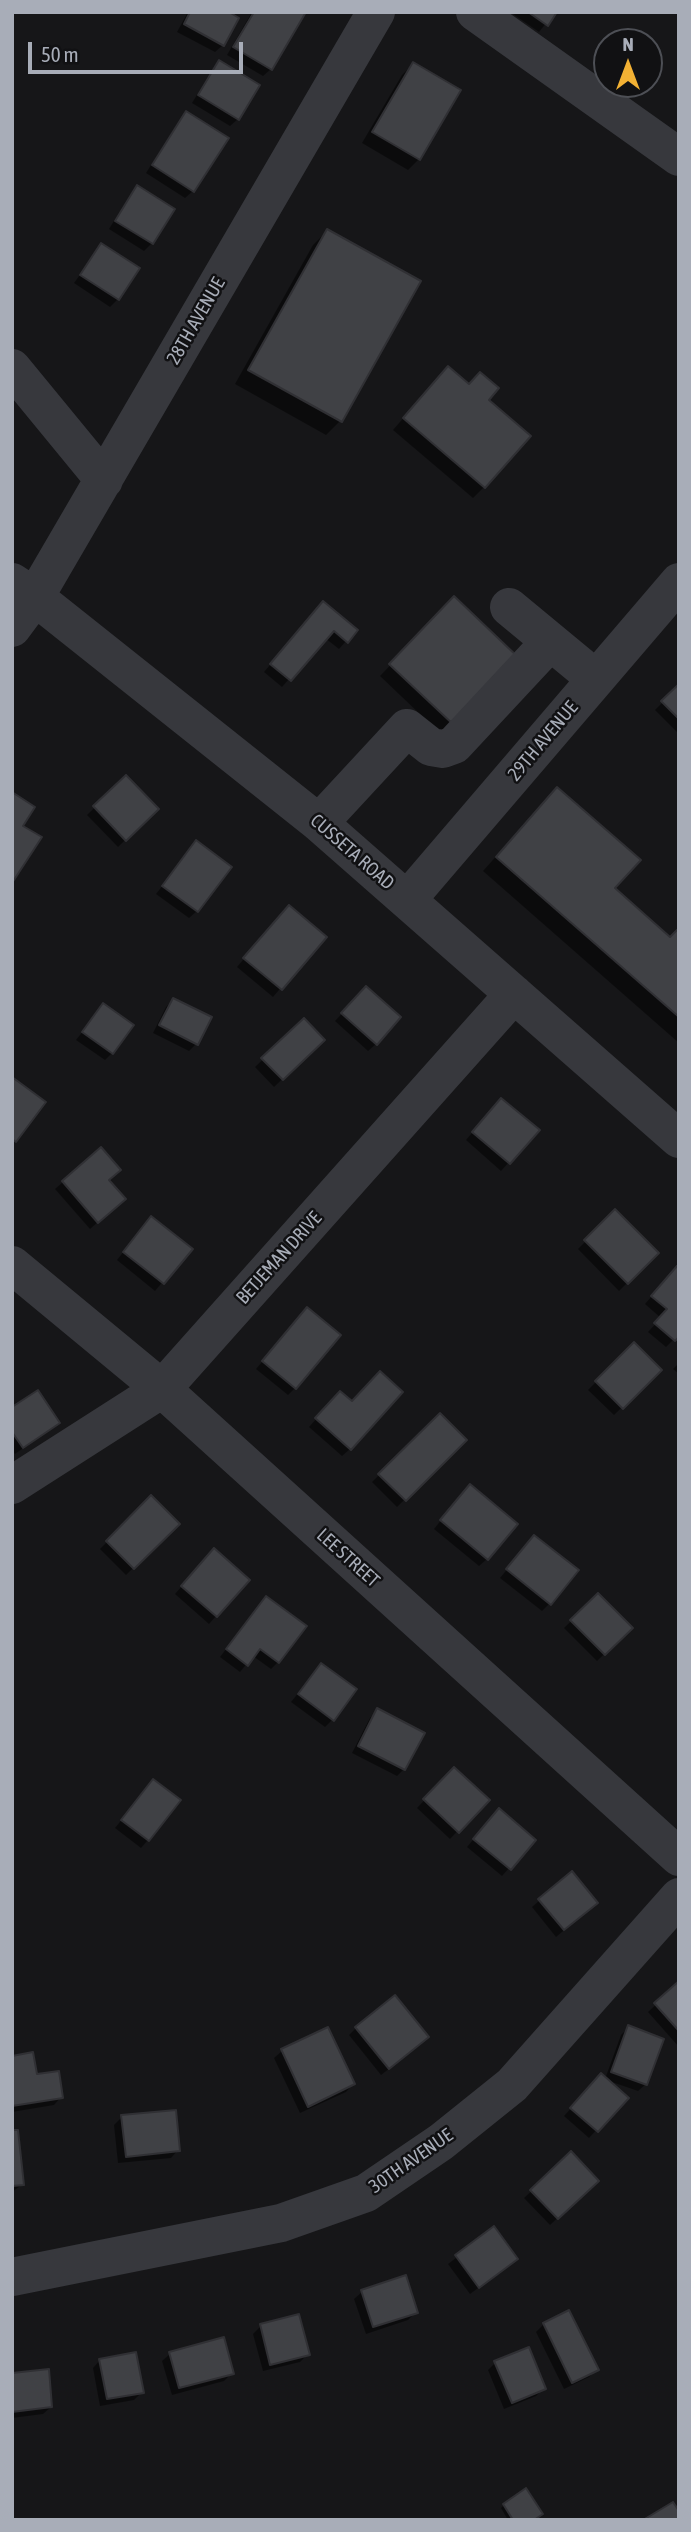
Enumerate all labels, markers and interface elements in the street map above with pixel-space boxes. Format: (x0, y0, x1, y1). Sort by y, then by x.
scale bar (32, 28, 247, 72)
north arrow (593, 28, 663, 98)
text: N (622, 33, 634, 55)
text: 50 m (41, 42, 79, 66)
street label: 28TH AVENUE (162, 273, 230, 369)
street label: 29TH AVENUE (503, 697, 583, 785)
street label: CUSSETA ROAD (305, 809, 399, 895)
street label: BETJEMAN DRIVE (231, 1207, 327, 1309)
street label: LEE STREET (312, 1524, 384, 1592)
street label: 30TH AVENUE (365, 2124, 457, 2198)

